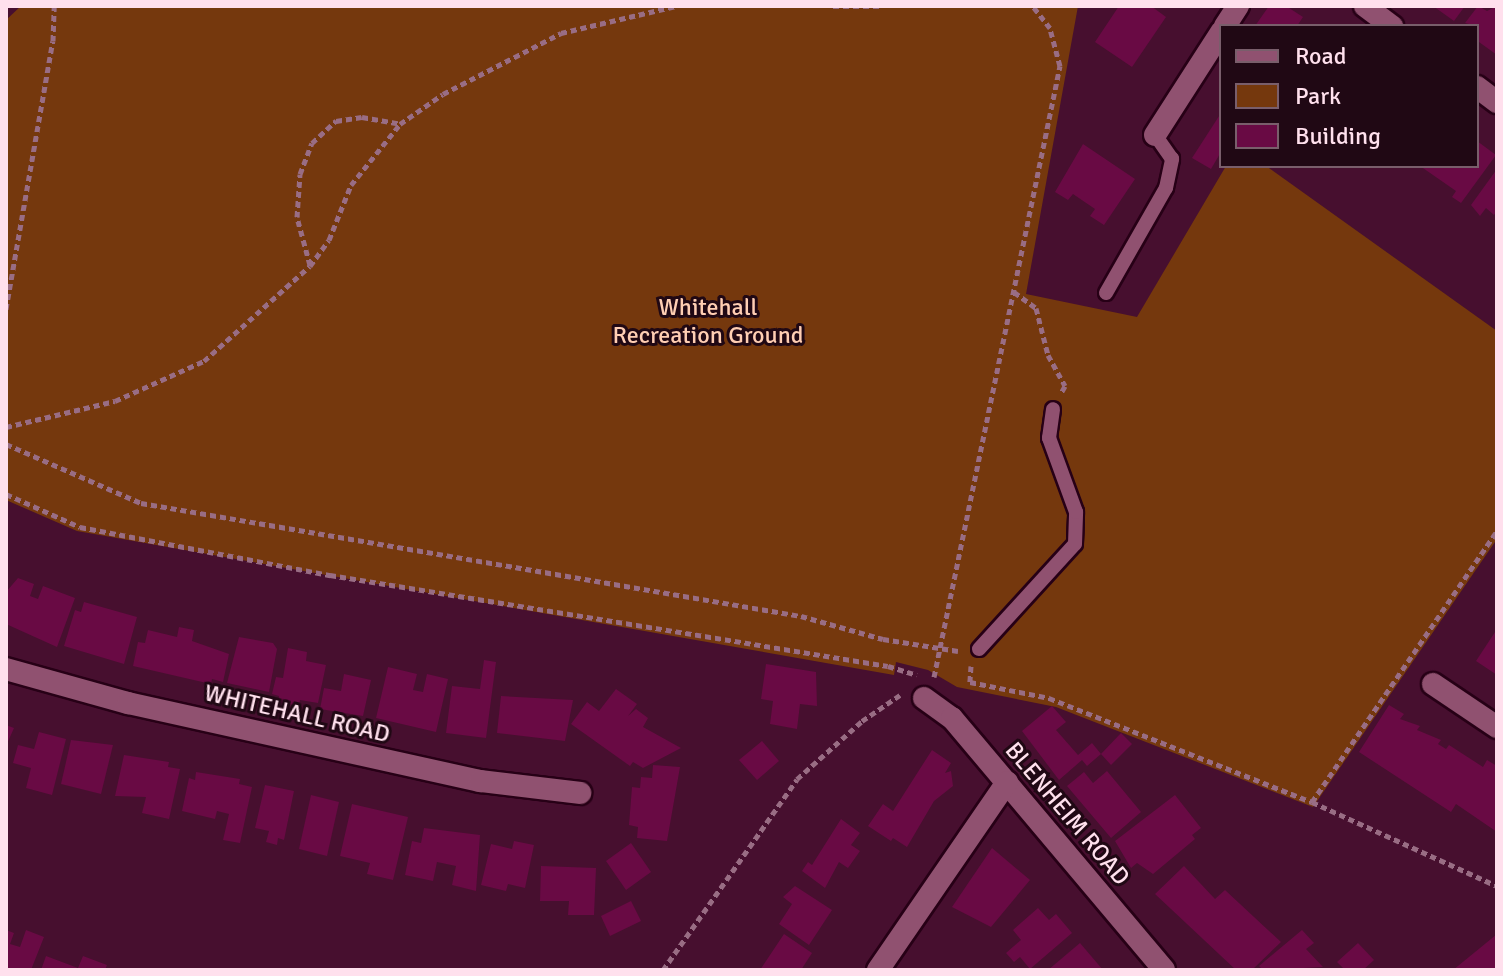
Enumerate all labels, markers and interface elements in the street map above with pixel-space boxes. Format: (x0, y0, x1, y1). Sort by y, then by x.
legend (1219, 24, 1479, 168)
text: Road (1295, 41, 1346, 71)
text: Park (1295, 81, 1341, 111)
text: Building (1295, 121, 1381, 151)
park label: Whitehall Recreation Ground (613, 294, 803, 350)
street label: WHITEHALL ROAD (201, 679, 393, 749)
street label: BLENHEIM ROAD (999, 737, 1135, 891)

